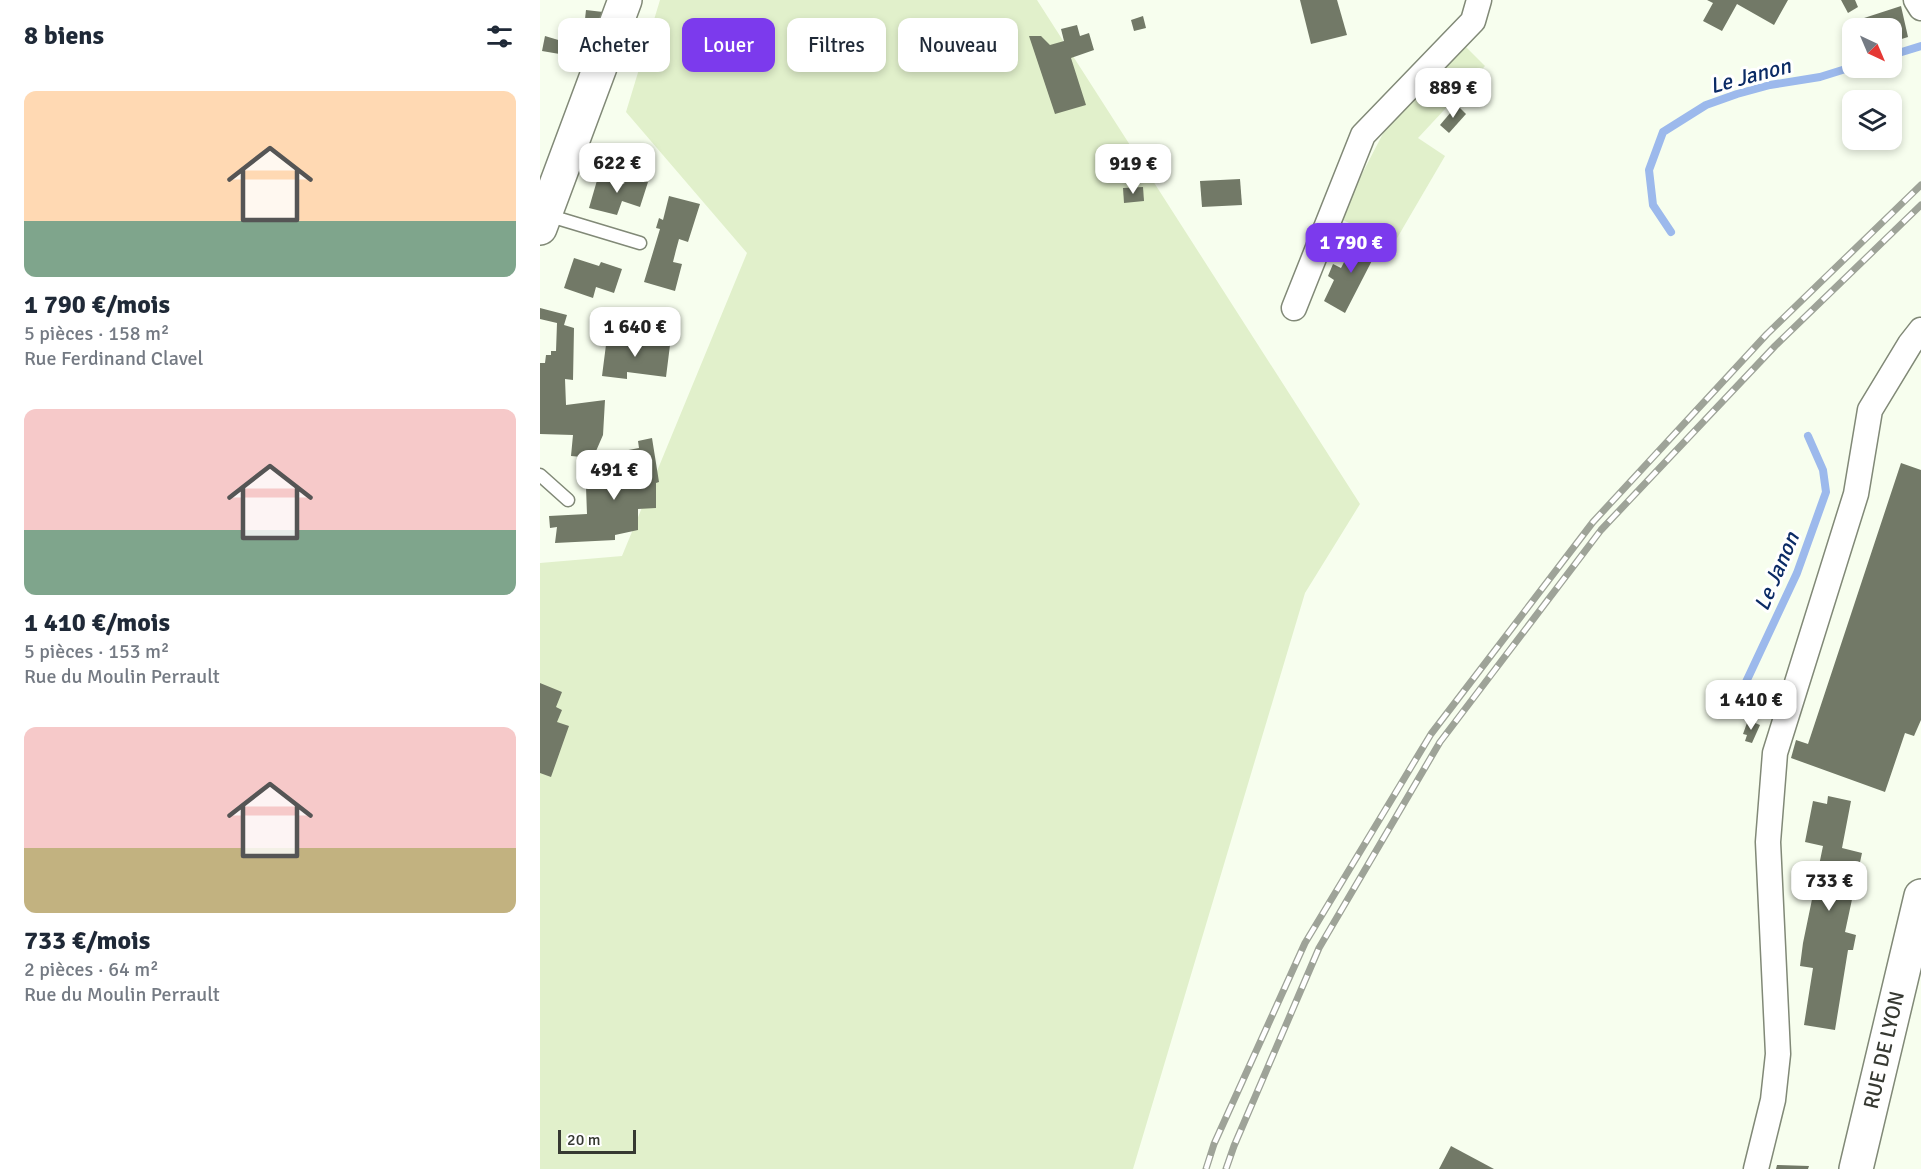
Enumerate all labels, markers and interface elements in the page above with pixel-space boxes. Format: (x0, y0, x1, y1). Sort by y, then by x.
chip: Acheter (558, 18, 670, 72)
chip: Louer (682, 18, 775, 72)
chip: Filtres (787, 18, 886, 72)
chip: Nouveau (898, 18, 1018, 72)
north arrow (1842, 18, 1902, 78)
map controls (1842, 18, 1902, 150)
text: 8 biens (24, 20, 104, 52)
icon: filters (483, 20, 516, 53)
water label: Le Janon (1707, 51, 1794, 99)
pin: 889 € (1411, 68, 1495, 119)
text: 889 € (1429, 75, 1477, 100)
button: layers (1842, 90, 1902, 150)
icon: home (216, 130, 324, 238)
pin: 622 € (575, 143, 659, 194)
pin: 919 € (1091, 144, 1175, 195)
text: 622 € (593, 150, 641, 175)
text: 919 € (1109, 151, 1157, 176)
pin: 1 790 € (1296, 223, 1406, 274)
text: 1 790 € (1320, 230, 1382, 255)
text: 1 790 €/mois (24, 289, 170, 321)
pin: 1 640 € (580, 307, 690, 358)
text: 1 640 € (604, 314, 666, 339)
text: 5 pièces · 158 m² (24, 321, 169, 346)
text: Rue Ferdinand Clavel (24, 346, 203, 371)
icon: home (216, 448, 324, 556)
pin: 491 € (572, 450, 656, 501)
text: 491 € (590, 457, 638, 482)
water label: Le Janon (1748, 527, 1805, 615)
text: 1 410 €/mois (24, 607, 170, 639)
text: 5 pièces · 153 m² (24, 639, 169, 664)
text: Rue du Moulin Perrault (24, 664, 220, 689)
pin: 1 410 € (1696, 680, 1806, 731)
text: 1 410 € (1720, 687, 1782, 712)
icon: home (216, 766, 324, 874)
pin: 733 € (1787, 861, 1871, 912)
text: 733 € (1805, 868, 1853, 893)
text: 733 €/mois (24, 925, 150, 957)
text: 2 pièces · 64 m² (24, 957, 159, 982)
text: Rue du Moulin Perrault (24, 982, 220, 1007)
street label: RUE DE LYON (1858, 989, 1910, 1111)
scale bar (558, 1127, 636, 1154)
text: 20 m (567, 1130, 601, 1150)

